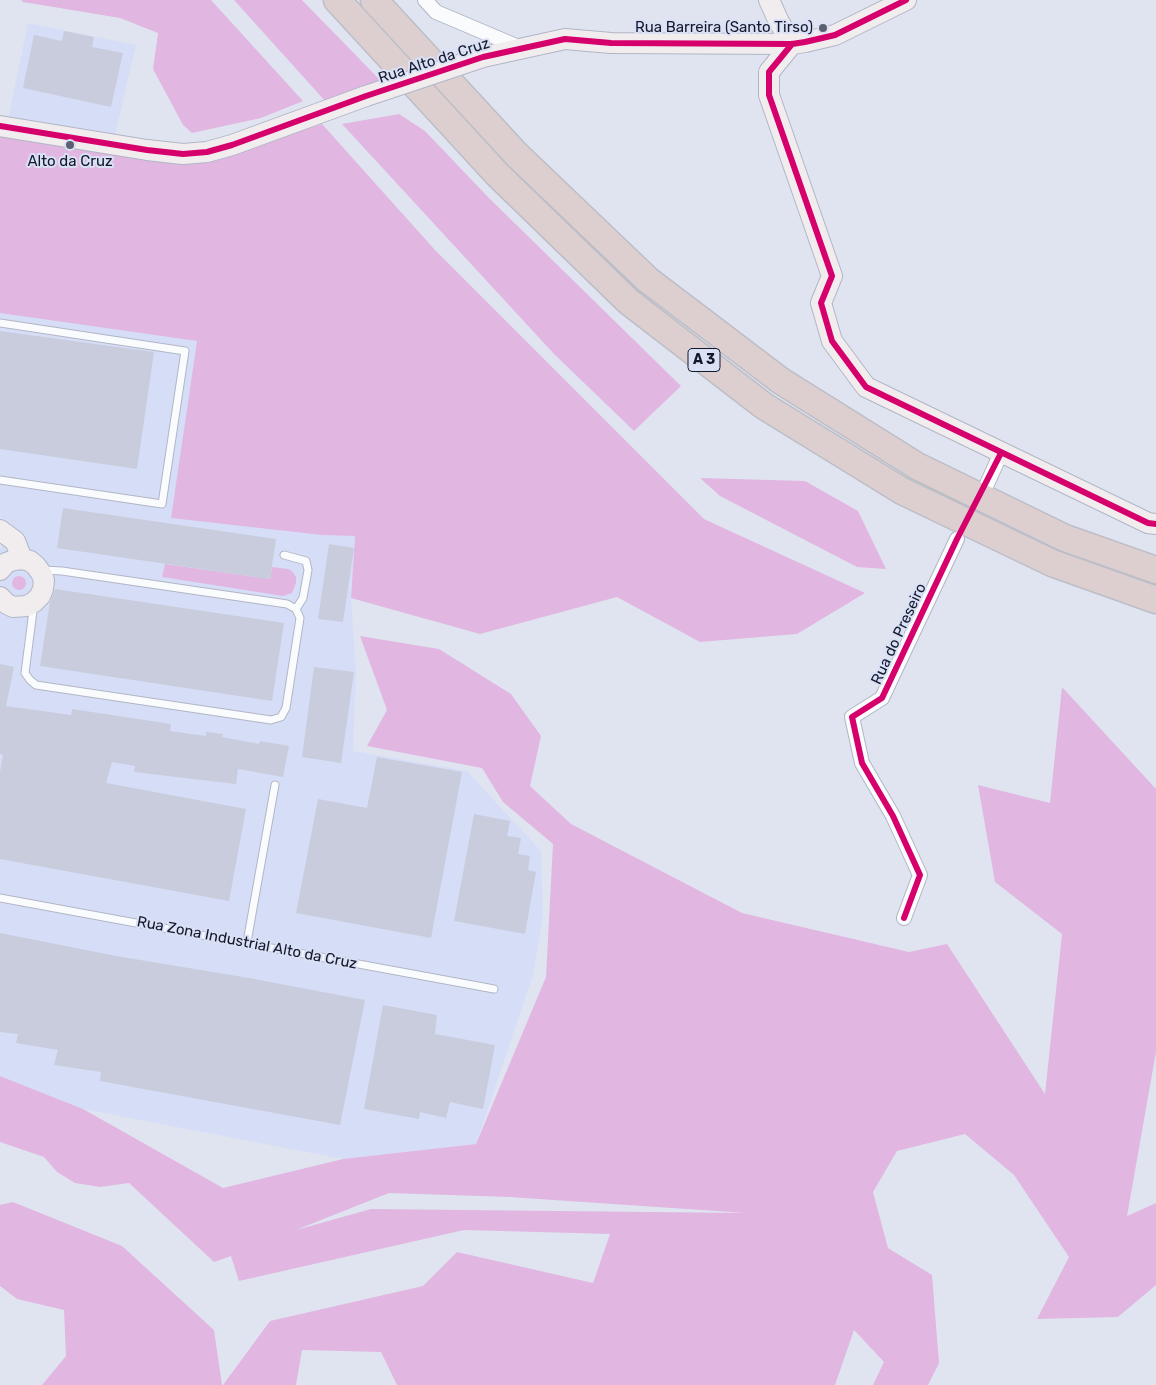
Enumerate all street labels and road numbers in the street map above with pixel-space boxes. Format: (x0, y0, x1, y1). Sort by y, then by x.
street label: Rua Alto da Cruz (376, 35, 492, 87)
road number: A 3 (688, 348, 720, 372)
street label: Rua do Preseiro (868, 581, 930, 687)
street label: Rua Zona Industrial Alto da Cruz (135, 913, 359, 973)

